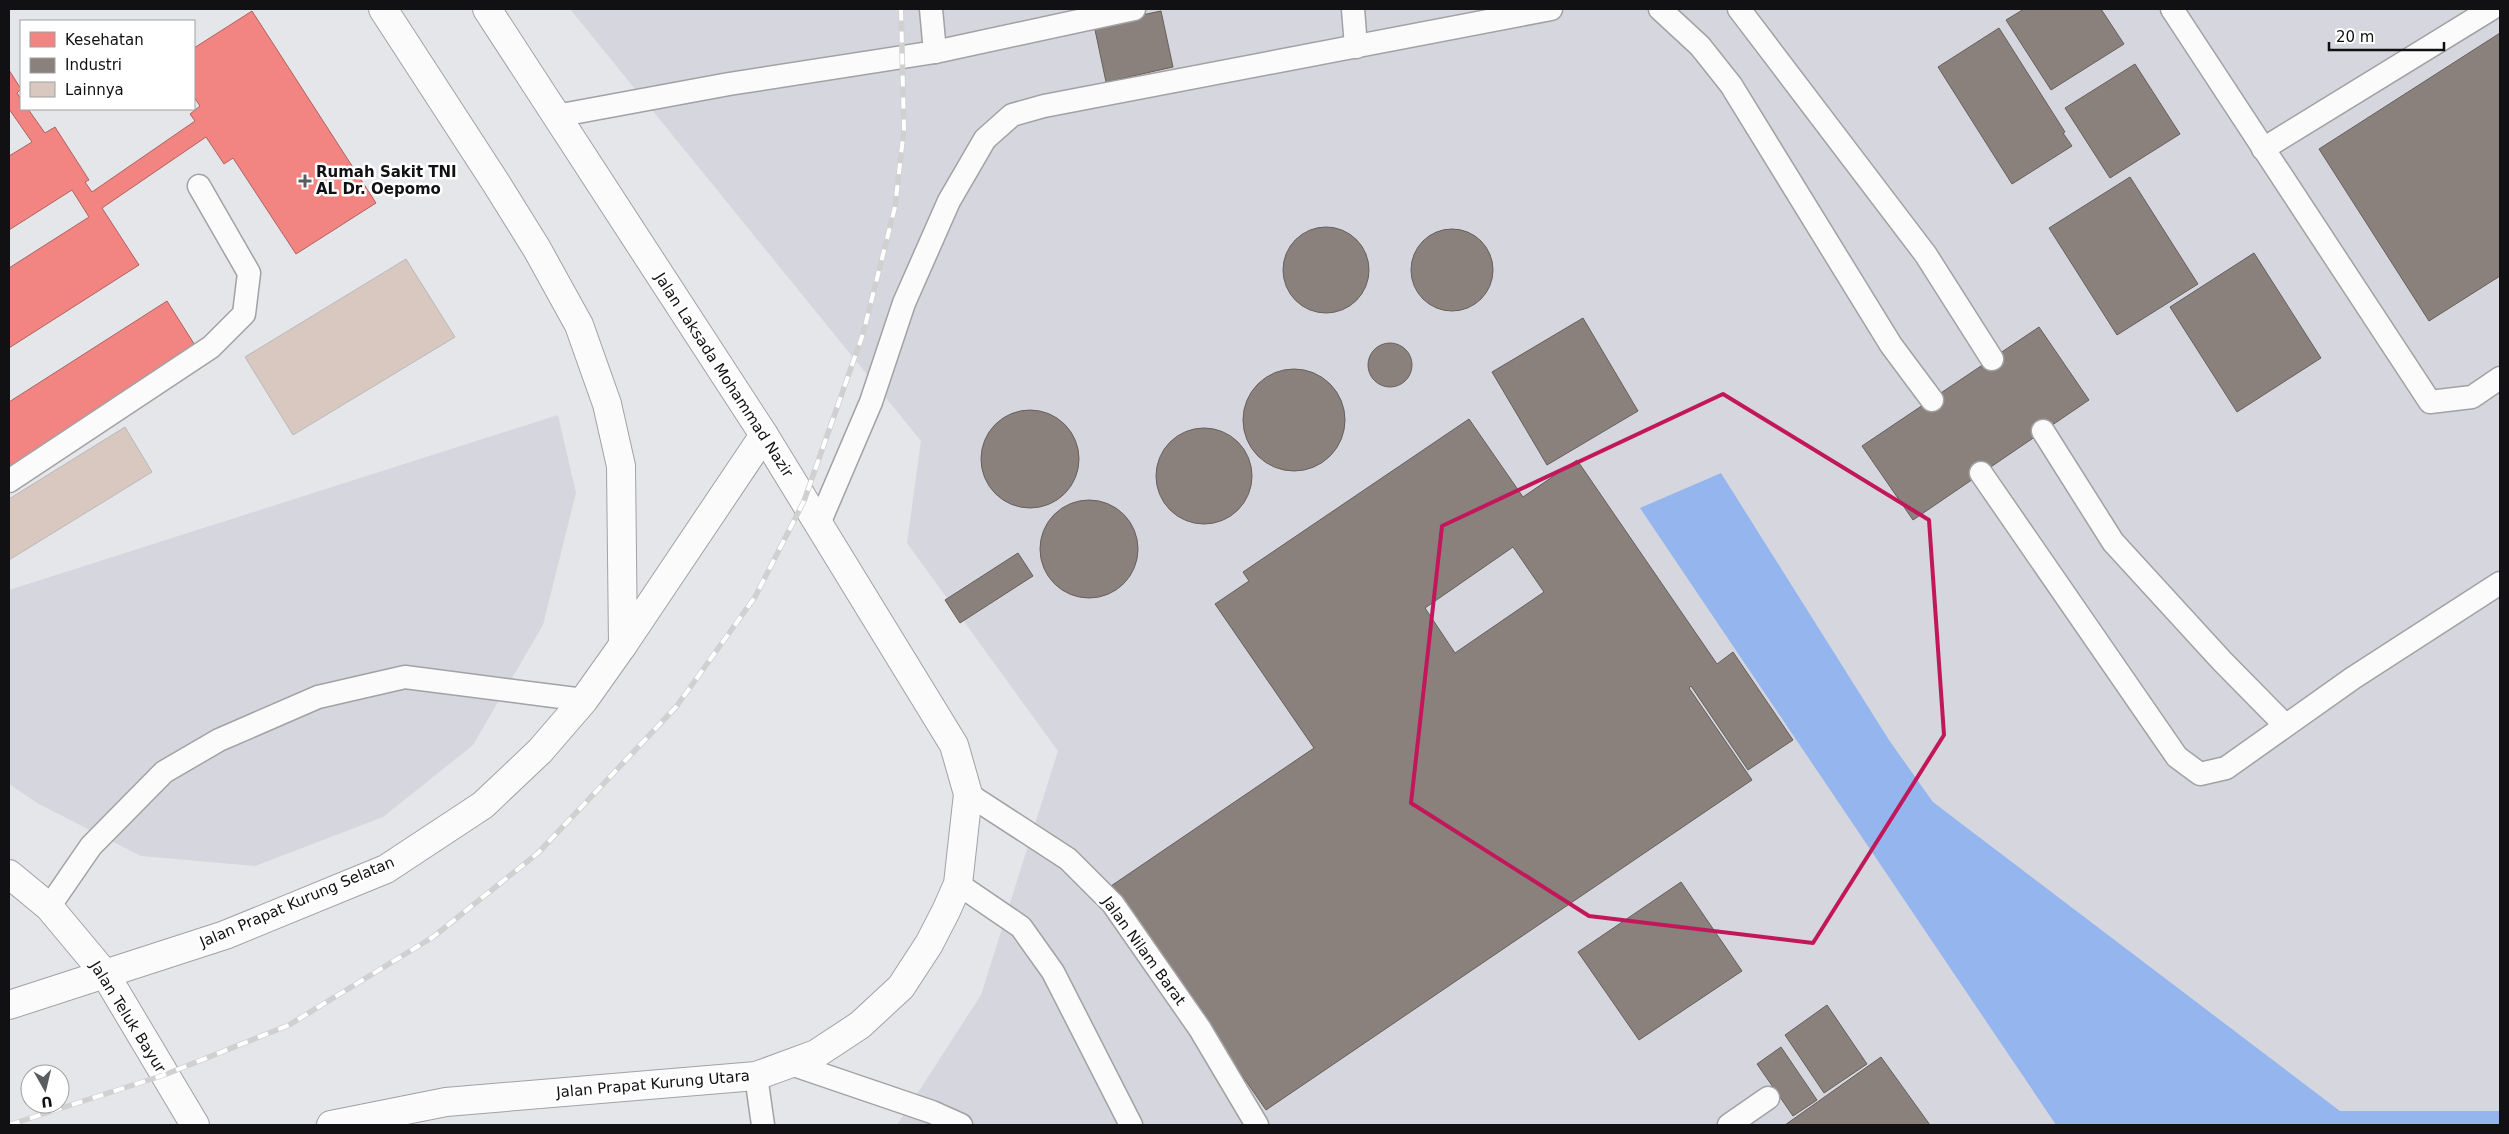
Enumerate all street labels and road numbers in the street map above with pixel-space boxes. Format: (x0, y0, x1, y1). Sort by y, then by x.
street label: Jalan Laksada Mohammad Nazir (651, 269, 797, 481)
street label: Jalan Prapat Kurung Selatan (196, 853, 397, 952)
street label: Jalan Nilam Barat (1098, 892, 1190, 1009)
street label: Jalan Teluk Bayur (86, 957, 170, 1077)
street label: Jalan Prapat Kurung Utara (554, 1067, 751, 1102)

